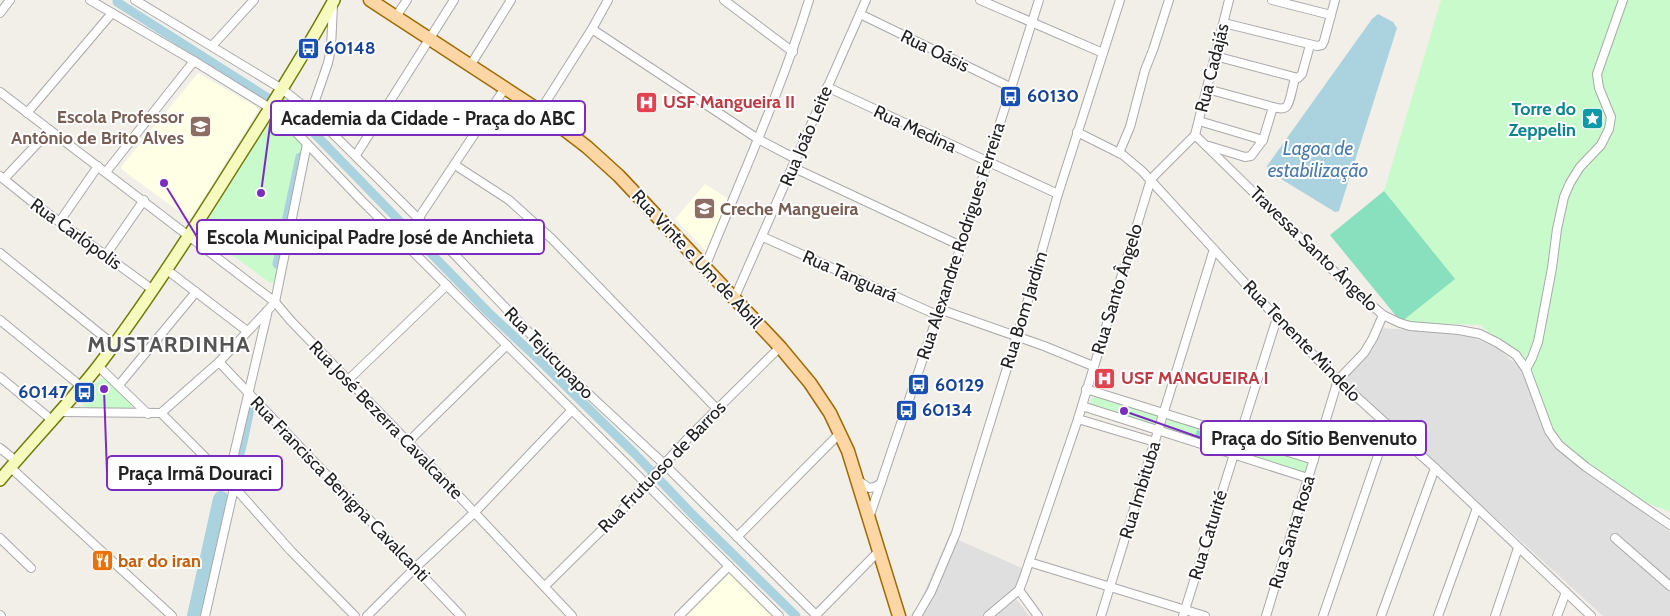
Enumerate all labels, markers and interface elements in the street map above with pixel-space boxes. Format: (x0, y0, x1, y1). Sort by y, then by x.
street label: Rua Cadajás (1190, 21, 1234, 115)
street label: Rua Oásis (897, 25, 973, 77)
bus stop icon: 60148 (296, 36, 320, 60)
place label: 60148 (324, 37, 376, 59)
street label: Rua João Leite (775, 83, 837, 189)
bus stop icon: 60130 (999, 84, 1023, 108)
place label: 60130 (1027, 85, 1079, 107)
hospital icon: USF Mangueira II (635, 90, 659, 114)
place label: USF Mangueira II (663, 91, 795, 113)
place label: Torre do Zeppelin (1508, 98, 1576, 141)
street label: Rua Medina (870, 100, 960, 158)
callout: Academia da Cidade - Praça do ABC (271, 101, 585, 135)
place label: Escola Professor Antônio de Brito Alves (11, 106, 184, 149)
text: Academia da Cidade - Praça do ABC (281, 107, 575, 130)
place icon: Torre do Zeppelin (1580, 107, 1604, 131)
school or university icon: Escola Professor Antônio de Brito Alves (188, 115, 212, 139)
street label: Rua Alexandre Rodrigues Ferreira (912, 119, 1010, 362)
water label: Lagoa de estabilização (1268, 137, 1369, 182)
street label: Travessa Santo Ângelo (1245, 182, 1383, 316)
street label: Rua Vinte e Um de Abril (627, 185, 767, 333)
street label: Rua Carlópolis (26, 193, 126, 275)
school or university icon: Creche Mangueira (692, 197, 716, 221)
place label: Creche Mangueira (720, 198, 859, 220)
callout: Escola Municipal Padre José de Anchieta (197, 220, 544, 254)
street label: Rua Santo Ângelo (1087, 221, 1147, 357)
text: Escola Municipal Padre José de Anchieta (206, 226, 534, 249)
street label: Rua Tanguará (799, 245, 901, 307)
street label: Rua Bom Jardim (996, 249, 1052, 371)
street label: Rua Tenente Mindelo (1238, 276, 1366, 406)
street label: Rua Tejucupapo (500, 302, 599, 404)
district label: MUSTARDINHA (87, 331, 251, 358)
street label: Rua José Bezerra Cavalcante (304, 336, 468, 504)
hospital icon: USF MANGUEIRA I (1093, 366, 1117, 390)
place label: USF MANGUEIRA I (1121, 367, 1269, 389)
bus stop icon: 60129 (907, 373, 931, 397)
place label: 60129 (935, 374, 984, 396)
bus stop icon: 60147 (72, 380, 96, 404)
place label: 60147 (18, 381, 69, 403)
street label: Rua Francisca Benigna Cavalcanti (246, 392, 434, 586)
street label: Rua Frutuoso de Barros (594, 397, 730, 537)
bus stop icon: 60134 (894, 398, 918, 422)
place label: 60134 (922, 399, 972, 421)
callout: Praça do Sítio Benvenuto (1201, 421, 1426, 455)
text: Praça do Sítio Benvenuto (1211, 427, 1417, 450)
street label: Rua Imbituba (1115, 438, 1165, 541)
callout: Praça Irmã Douraci (107, 456, 282, 490)
text: Praça Irmã Douraci (118, 462, 272, 485)
street label: Rua Santa Rosa (1264, 472, 1320, 591)
street label: Rua Caturité (1184, 488, 1232, 582)
restaurant icon: bar do iran (90, 549, 114, 573)
place label: bar do iran (118, 550, 201, 572)

